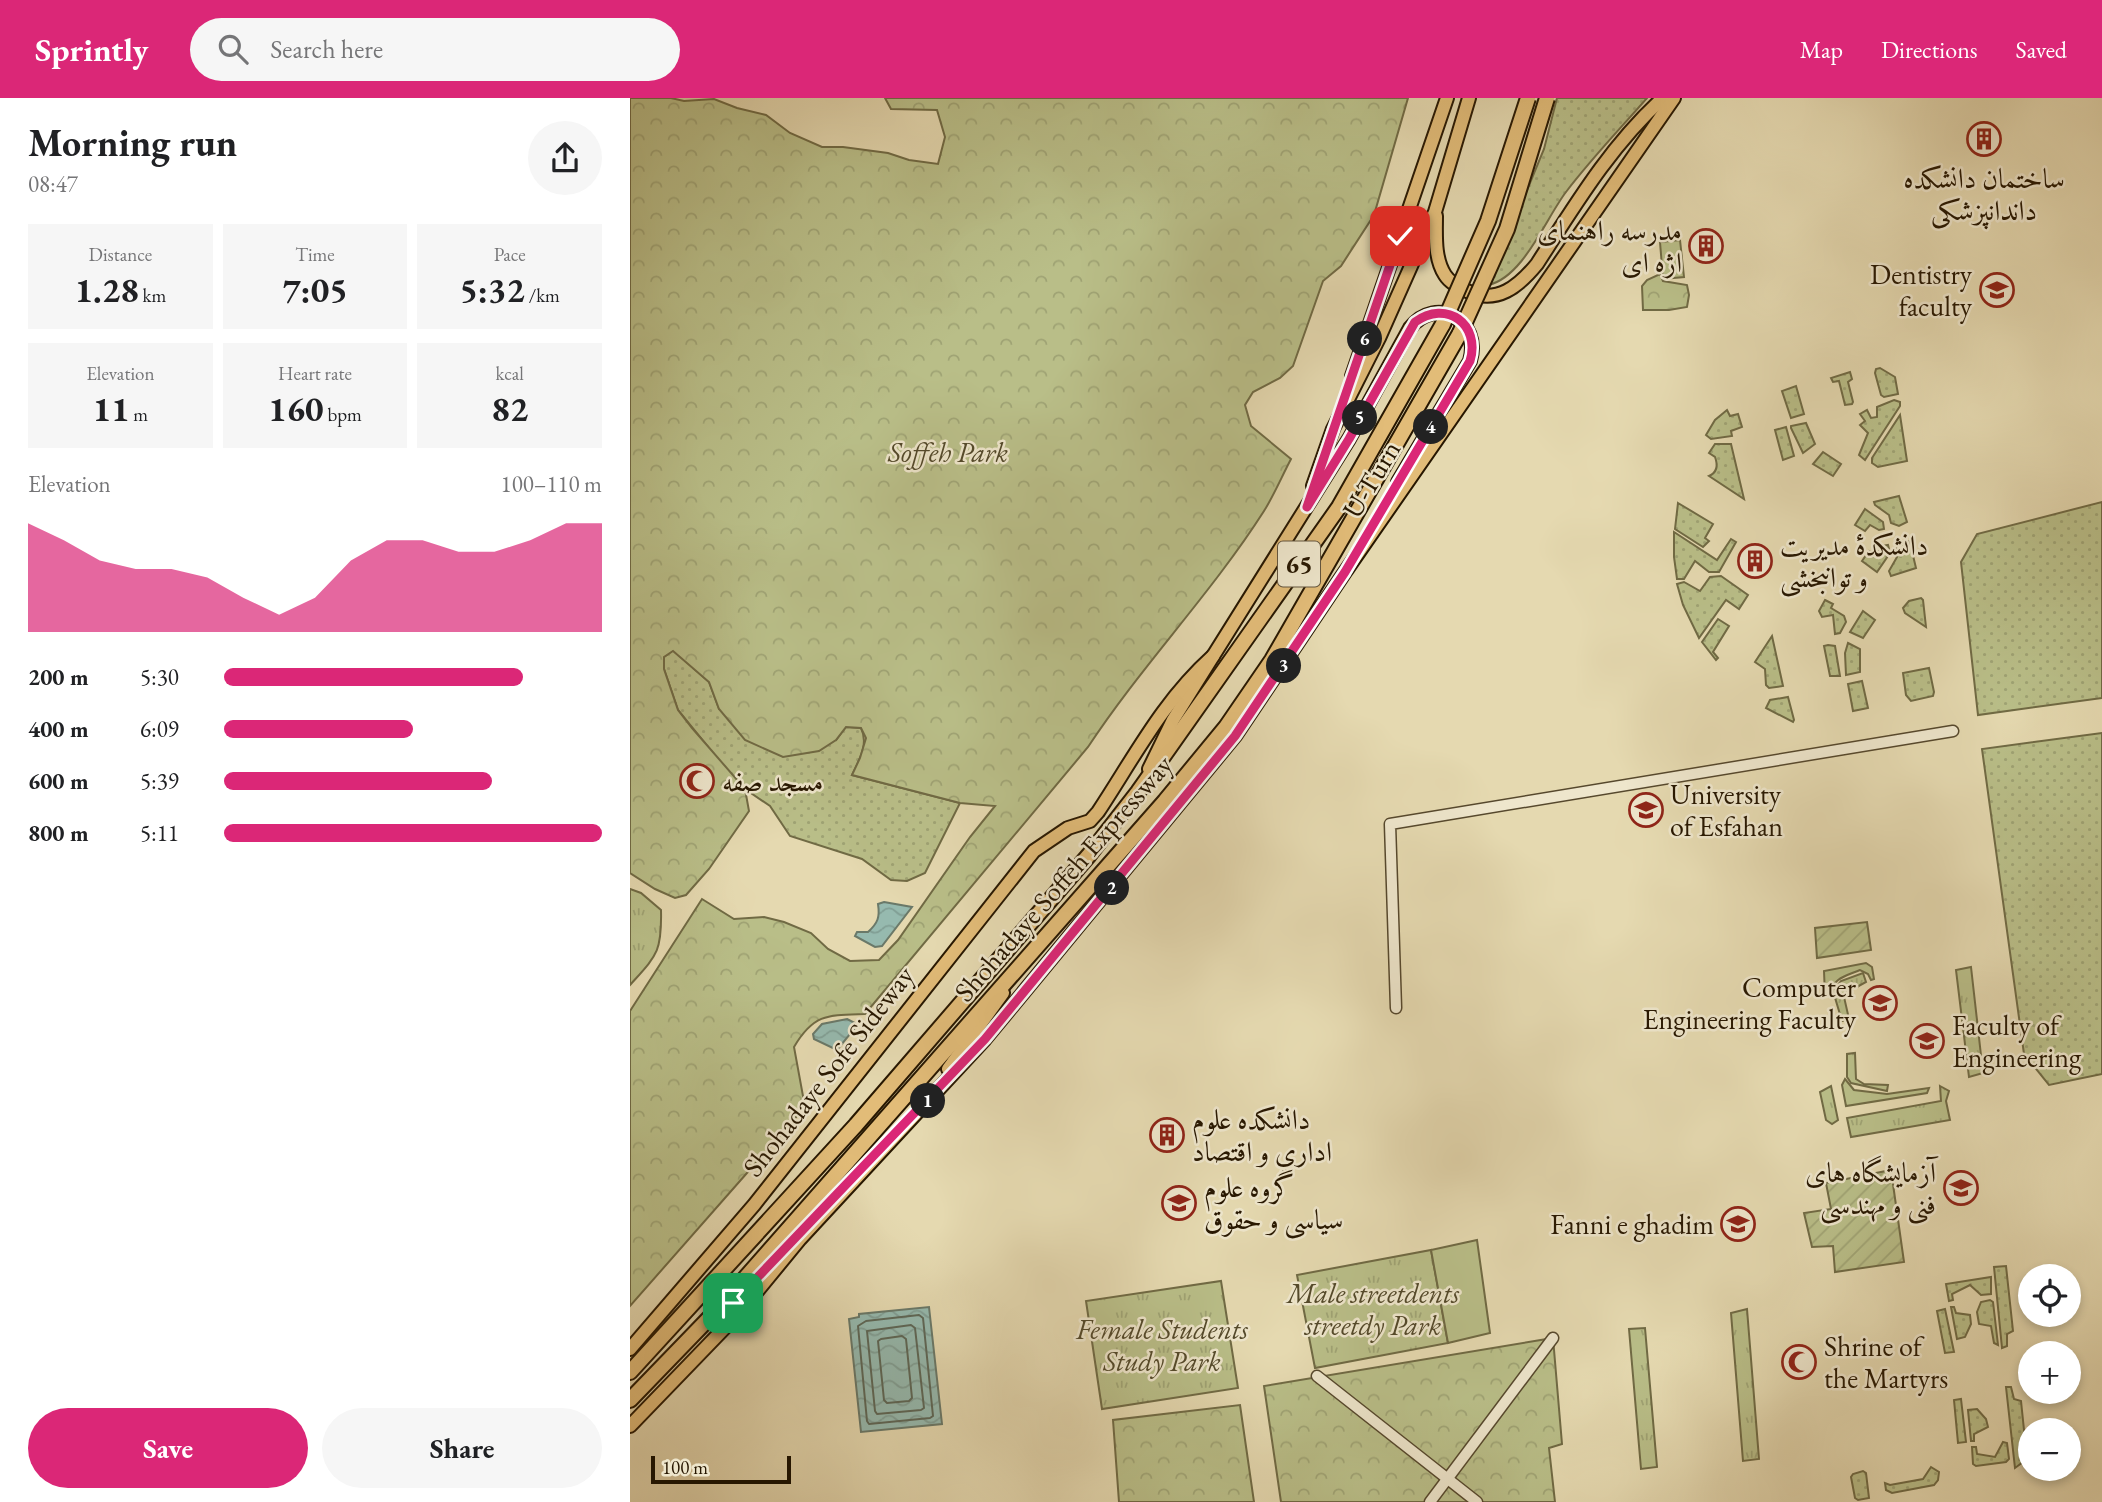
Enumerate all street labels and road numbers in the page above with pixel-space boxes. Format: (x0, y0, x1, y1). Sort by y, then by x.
street label: U-Turn (1334, 433, 1408, 524)
road number: 65 (1278, 542, 1320, 586)
street label: Shohadaye Soffeh Expressway (946, 747, 1181, 1009)
street label: Shohadaye Sofe Sideway (734, 958, 922, 1184)

